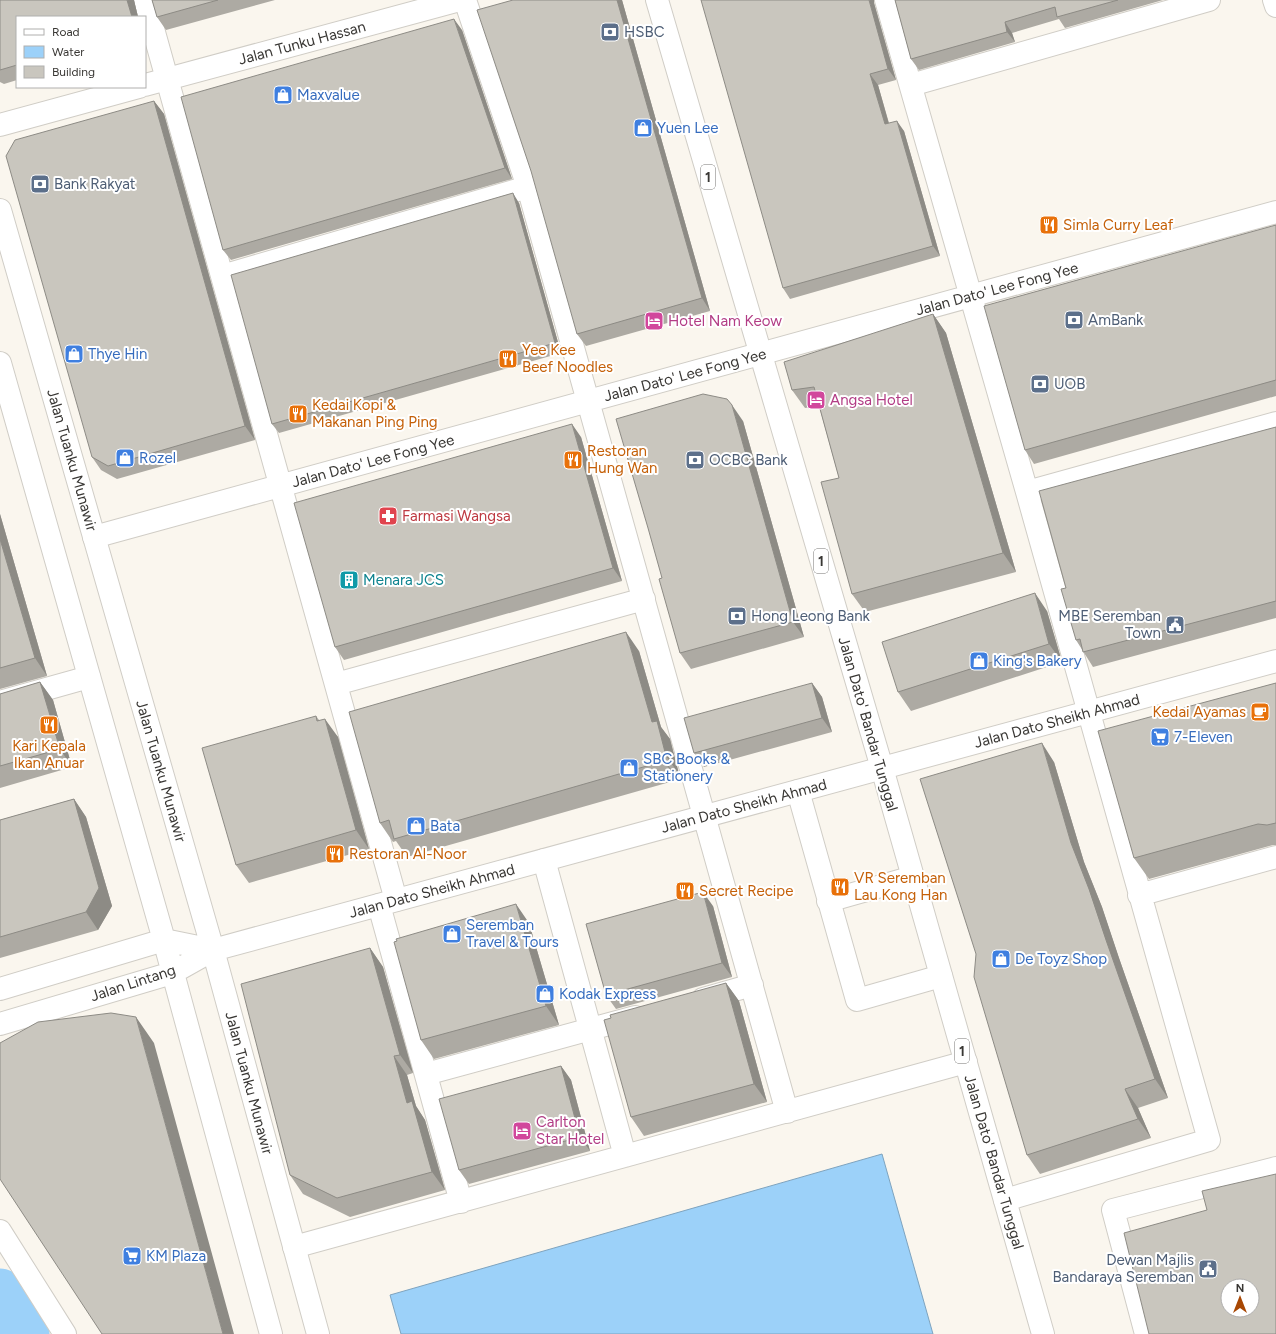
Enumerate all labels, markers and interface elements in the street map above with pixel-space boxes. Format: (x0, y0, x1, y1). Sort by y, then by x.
legend (16, 16, 146, 88)
street label: Jalan Tunku Hassan (236, 17, 368, 69)
bank icon: HSBC (599, 21, 621, 43)
place label: HSBC (624, 23, 665, 41)
text: Road (52, 25, 80, 39)
text: Water (52, 45, 84, 59)
text: Building (52, 65, 95, 79)
shop icon: Maxvalue (272, 84, 294, 106)
place label: Maxvalue (297, 86, 360, 104)
shop icon: Yuen Lee (632, 117, 654, 139)
place label: Yuen Lee (657, 119, 718, 137)
road number: 1 (701, 165, 715, 189)
bank icon: Bank Rakyat (29, 173, 51, 195)
place label: Bank Rakyat (54, 175, 136, 193)
restaurant icon: Simla Curry Leaf (1038, 214, 1060, 236)
place label: Simla Curry Leaf (1063, 216, 1174, 234)
street label: Jalan Dato' Lee Fong Yee (914, 259, 1080, 319)
bank icon: AmBank (1063, 309, 1085, 331)
hotel icon: Hotel Nam Keow (643, 310, 665, 332)
place label: AmBank (1088, 311, 1144, 329)
place label: Hotel Nam Keow (668, 312, 782, 330)
place label: Yee Kee Beef Noodles (522, 341, 613, 376)
shop icon: Thye Hin (63, 343, 85, 365)
place label: Thye Hin (88, 345, 147, 363)
street label: Jalan Dato' Lee Fong Yee (602, 345, 768, 405)
restaurant icon: Yee Kee Beef Noodles (497, 348, 519, 370)
bank icon: UOB (1029, 373, 1051, 395)
place label: UOB (1054, 375, 1085, 393)
street label: Jalan Tuanku Munawir (43, 387, 101, 533)
hotel icon: Angsa Hotel (805, 389, 827, 411)
place label: Angsa Hotel (830, 391, 913, 409)
place label: Kedai Kopi & Makanan Ping Ping (312, 396, 438, 431)
restaurant icon: Kedai Kopi & Makanan Ping Ping (287, 403, 309, 425)
street label: Jalan Dato' Lee Fong Yee (290, 431, 456, 491)
place label: Restoran Hung Wan (587, 442, 657, 477)
shop icon: Rozel (114, 447, 136, 469)
place label: Rozel (139, 449, 176, 467)
restaurant icon: Restoran Hung Wan (562, 449, 584, 471)
bank icon: OCBC Bank (684, 449, 706, 471)
place label: OCBC Bank (709, 451, 788, 469)
pharmacy icon: Farmasi Wangsa (377, 505, 399, 527)
place label: Farmasi Wangsa (402, 507, 511, 525)
road number: 1 (814, 549, 828, 573)
building icon: Menara JCS (338, 569, 360, 591)
place label: Menara JCS (363, 571, 444, 589)
bank icon: Hong Leong Bank (726, 605, 748, 627)
place label: Hong Leong Bank (751, 607, 871, 625)
place label: MBE Seremban Town (1058, 607, 1161, 642)
public building icon: MBE Seremban Town (1164, 614, 1186, 636)
street label: Jalan Dato' Bandar Tunggal (834, 635, 902, 813)
shop icon: King's Bakery (968, 650, 990, 672)
place label: King's Bakery (993, 652, 1082, 670)
street label: Jalan Dato Sheikh Ahmad (972, 690, 1142, 752)
street label: Jalan Tuanku Munawir (132, 698, 190, 844)
cafe icon: Kedai Ayamas (1249, 701, 1271, 723)
place label: Kedai Ayamas (1152, 703, 1246, 721)
restaurant icon: Kari Kepala Ikan Anuar (38, 714, 60, 736)
supermarket icon: 7-Eleven (1149, 726, 1171, 748)
place label: 7-Eleven (1174, 728, 1233, 746)
place label: Kari Kepala Ikan Anuar (12, 737, 86, 772)
place label: SBC Books & Stationery (643, 750, 730, 785)
shop icon: SBC Books & Stationery (618, 757, 640, 779)
street label: Jalan Dato Sheikh Ahmad (659, 775, 829, 837)
shop icon: Bata (405, 815, 427, 837)
place label: Bata (430, 817, 460, 835)
restaurant icon: Restoran Al-Noor (324, 843, 346, 865)
place label: Restoran Al-Noor (349, 845, 467, 863)
street label: Jalan Dato Sheikh Ahmad (347, 860, 517, 922)
place label: VR Seremban Lau Kong Han (854, 869, 947, 904)
restaurant icon: VR Seremban Lau Kong Han (829, 876, 851, 898)
restaurant icon: Secret Recipe (674, 880, 696, 902)
place label: Secret Recipe (699, 882, 793, 900)
place label: Seremban Travel & Tours (466, 916, 559, 951)
shop icon: Seremban Travel & Tours (441, 923, 463, 945)
shop icon: De Toyz Shop (990, 948, 1012, 970)
place label: De Toyz Shop (1015, 950, 1107, 968)
street label: Jalan Lintang (88, 961, 178, 1005)
shop icon: Kodak Express (534, 983, 556, 1005)
place label: Kodak Express (559, 985, 656, 1003)
street label: Jalan Tuanku Munawir (221, 1010, 277, 1156)
road number: 1 (955, 1039, 969, 1063)
street label: Jalan Dato' Bandar Tunggal (960, 1073, 1028, 1251)
place label: Carlton Star Hotel (536, 1113, 604, 1148)
hotel icon: Carlton Star Hotel (511, 1120, 533, 1142)
supermarket icon: KM Plaza (121, 1245, 143, 1267)
place label: KM Plaza (146, 1247, 206, 1265)
place label: Dewan Majlis Bandaraya Seremban (1052, 1251, 1194, 1286)
public building icon: Dewan Majlis Bandaraya Seremban (1197, 1258, 1219, 1280)
north arrow (1220, 1278, 1260, 1318)
text: N (1236, 1282, 1244, 1295)

